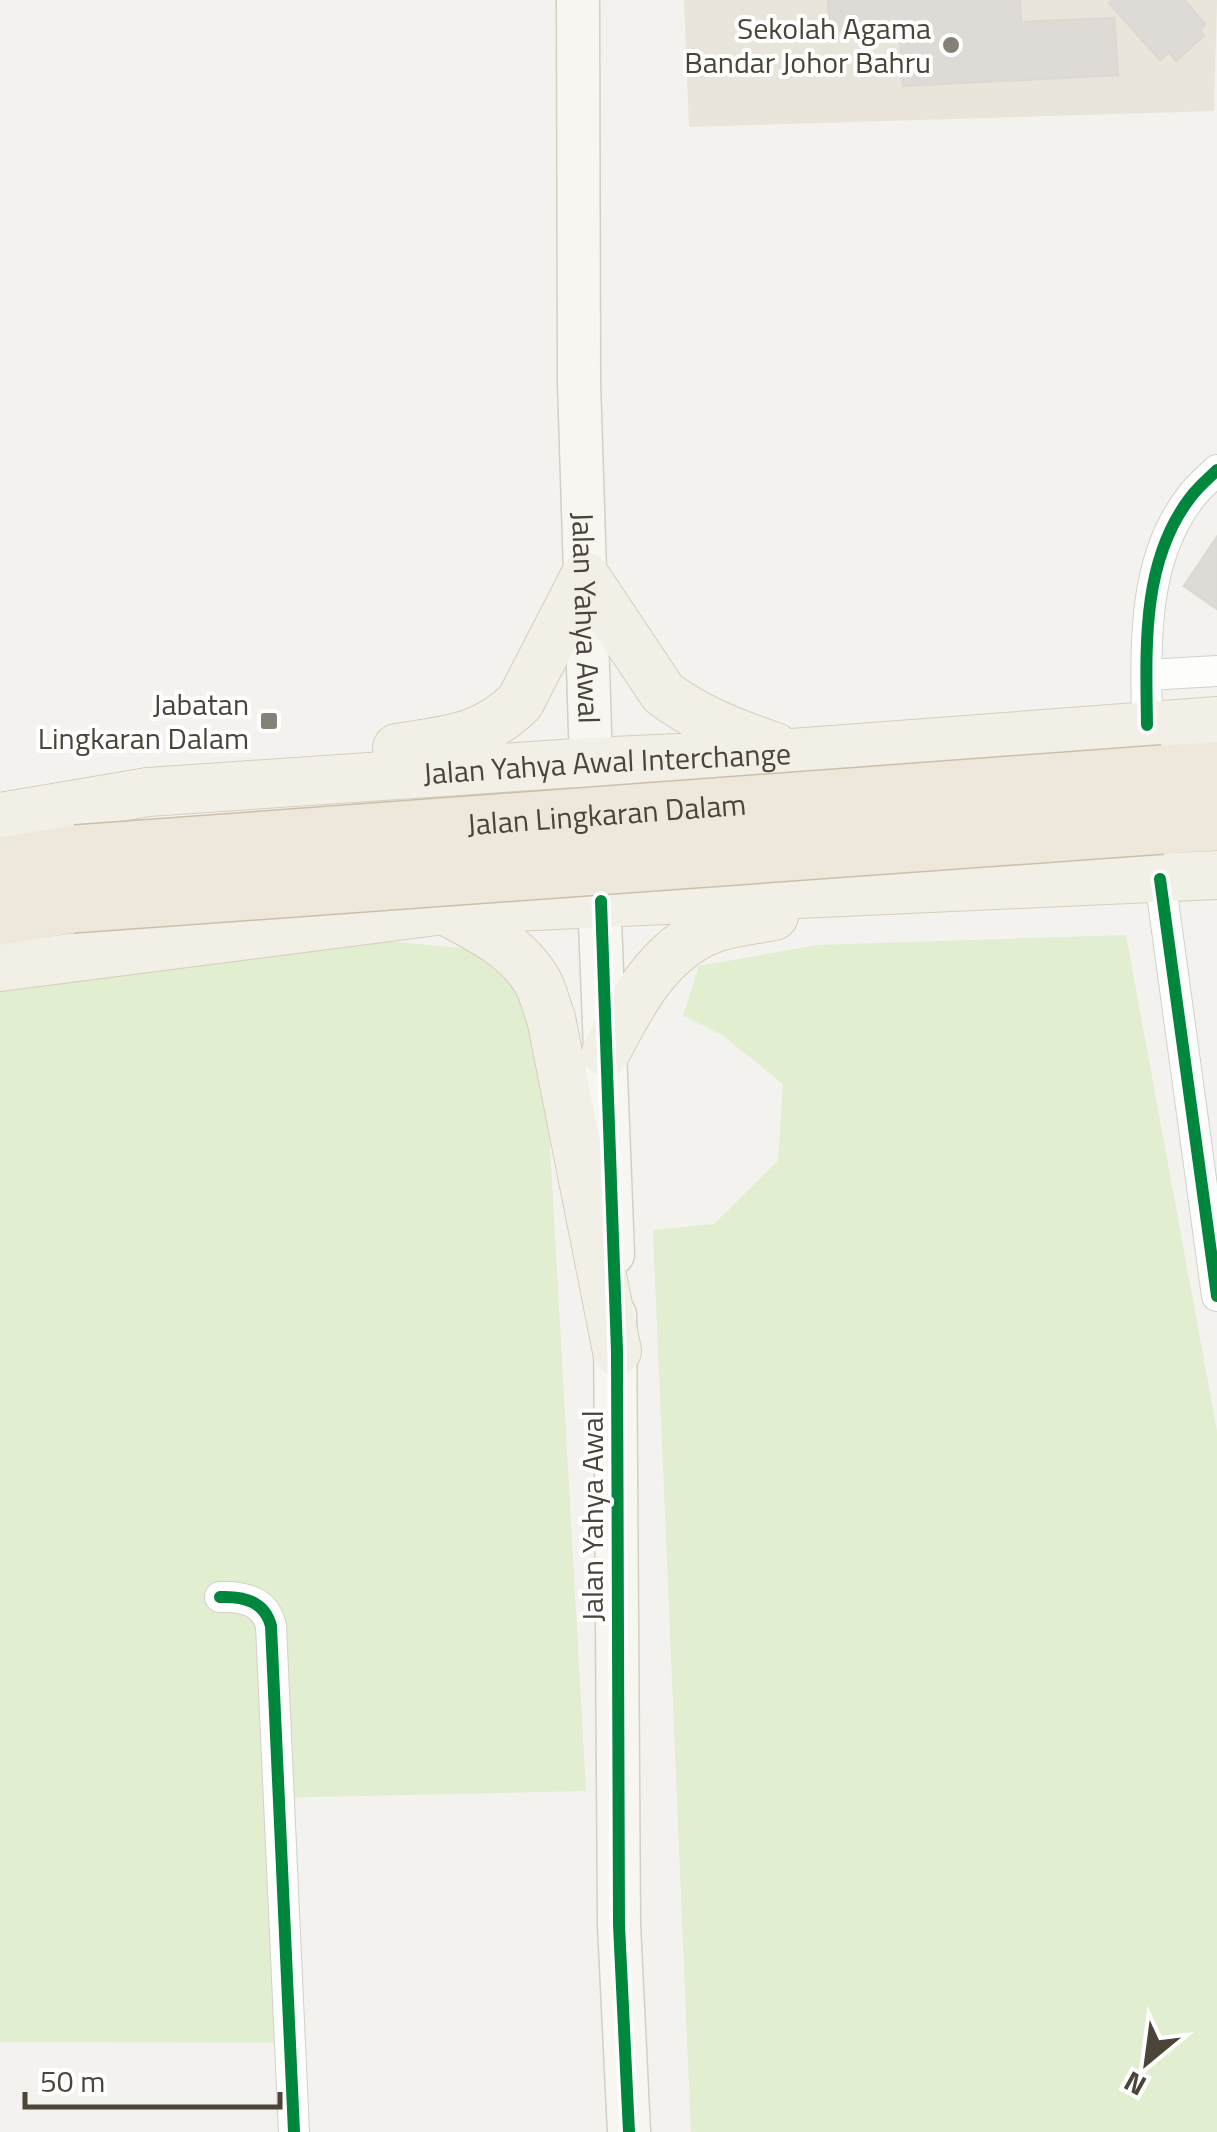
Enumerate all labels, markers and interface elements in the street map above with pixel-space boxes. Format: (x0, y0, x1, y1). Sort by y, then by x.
place label: Sekolah Agama Bandar Johor Bahru (684, 5, 931, 85)
marker: Sekolah Agama Bandar Johor Bahru (940, 34, 962, 56)
street label: Jalan Yahya Awal (560, 511, 613, 724)
place label: Jabatan Lingkaran Dalam (38, 681, 249, 761)
marker: Jabatan Lingkaran Dalam (258, 710, 280, 732)
street label: Jalan Yahya Awal Interchange (422, 730, 792, 796)
street label: Jalan Lingkaran Dalam (465, 781, 748, 847)
street label: Jalan Yahya Awal (569, 1410, 615, 1622)
north arrow (1097, 2012, 1197, 2112)
scale bar (25, 2047, 280, 2109)
text: 50 m (40, 2058, 105, 2104)
text: N (1116, 2061, 1154, 2108)

